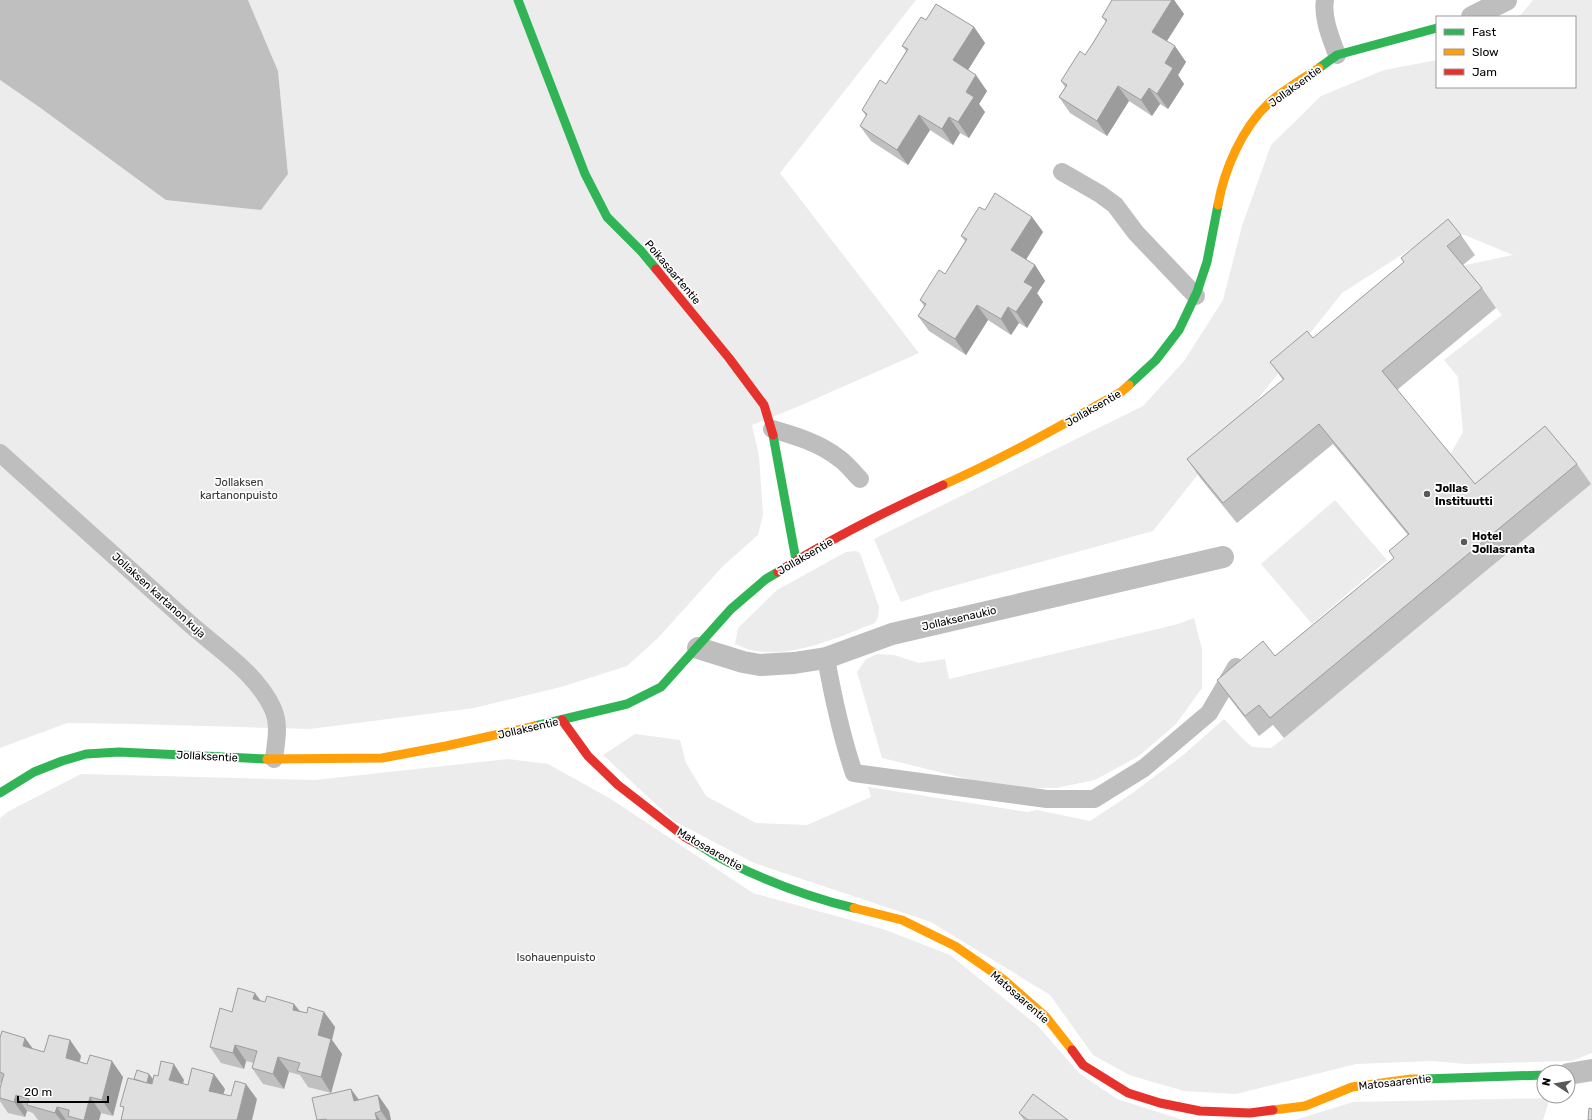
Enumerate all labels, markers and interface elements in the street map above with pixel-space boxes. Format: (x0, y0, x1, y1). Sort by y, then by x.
legend (1436, 16, 1576, 88)
text: Fast (1472, 25, 1496, 39)
text: Slow (1472, 45, 1499, 59)
street label: Jollaksentie (1266, 63, 1324, 110)
text: Jam (1472, 65, 1497, 79)
street label: Poikasaartentie (642, 238, 703, 307)
street label: Jollaksentie (1063, 387, 1123, 430)
park label: Jollaksen kartanonpuisto (200, 476, 278, 502)
place label: Jollas Instituutti (1435, 482, 1493, 508)
marker: Jollas Instituutti (1422, 489, 1432, 499)
place label: Hotel Jollasranta (1472, 530, 1535, 556)
street label: Jollaksentie (775, 535, 835, 578)
marker: Hotel Jollasranta (1459, 537, 1469, 547)
street label: Jollaksen kartanon kuja (109, 550, 208, 641)
street label: Jollaksenaukio (921, 604, 998, 633)
street label: Jollaksentie (497, 715, 560, 742)
street label: Jollaksentie (176, 748, 238, 765)
street label: Matosaarentie (675, 826, 745, 873)
park label: Isohauenpuisto (516, 951, 596, 964)
street label: Matosaarentie (988, 968, 1052, 1026)
north arrow (1536, 1064, 1576, 1104)
street label: Matosaarentie (1358, 1072, 1432, 1093)
text: N (1540, 1077, 1554, 1087)
scale bar (18, 1078, 108, 1104)
text: 20 m (24, 1085, 52, 1099)

